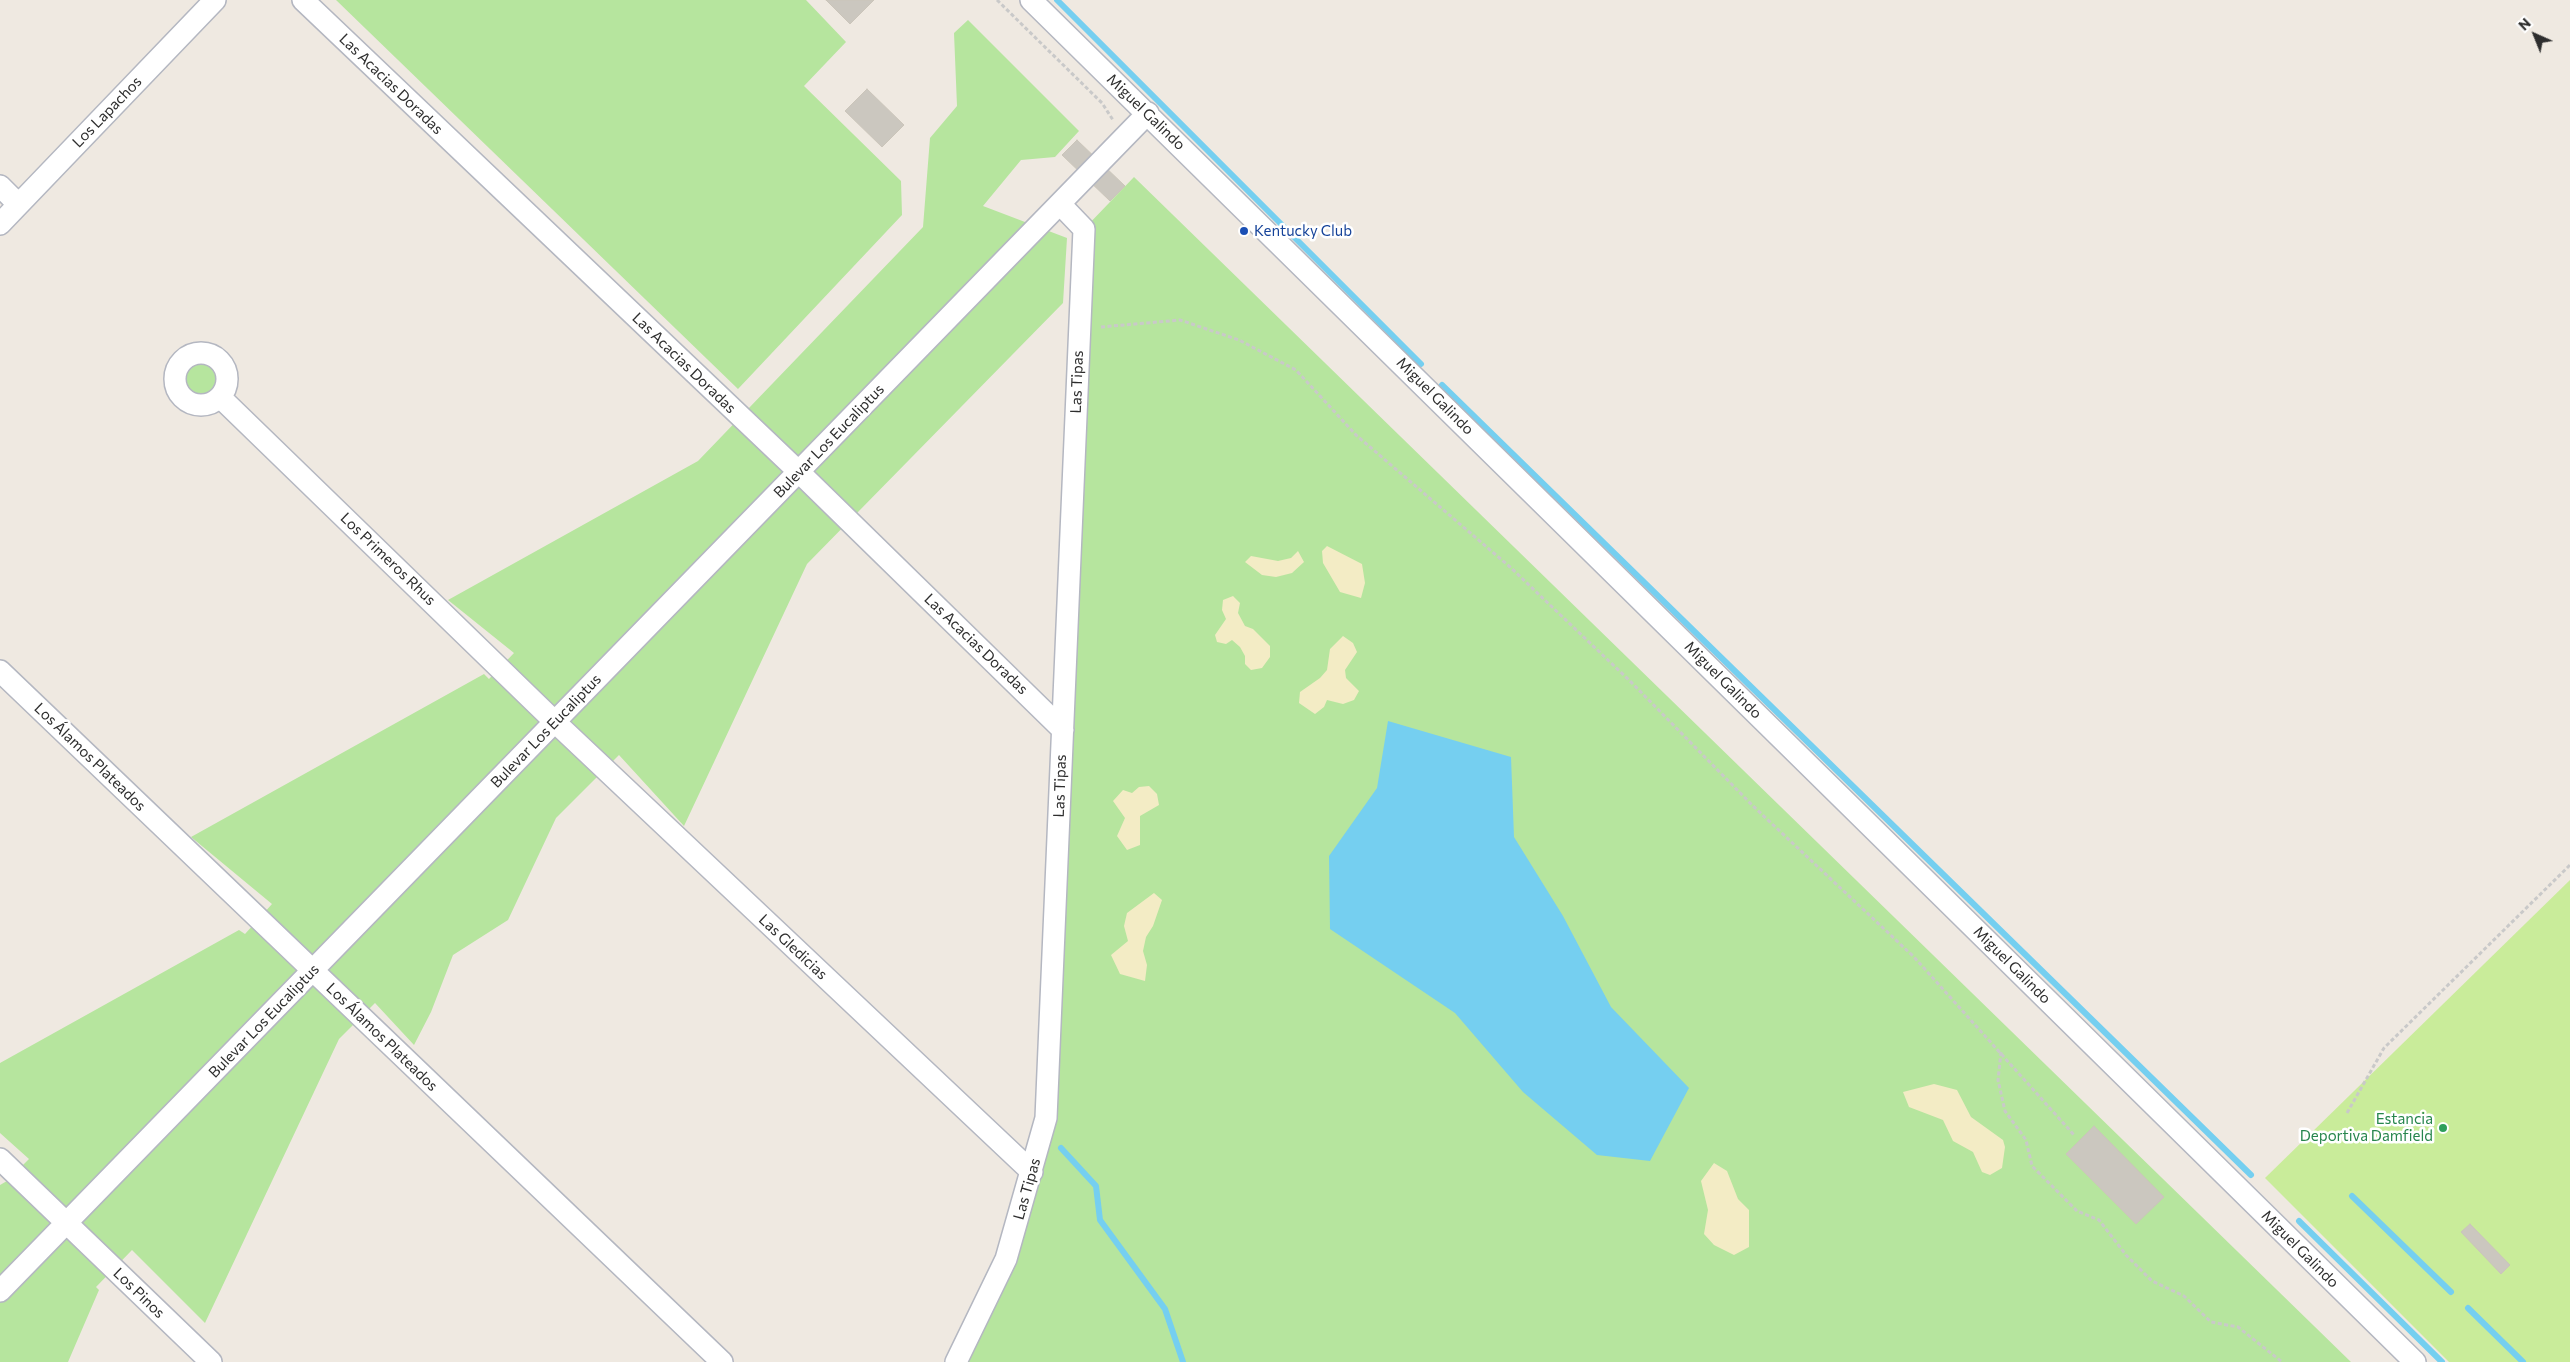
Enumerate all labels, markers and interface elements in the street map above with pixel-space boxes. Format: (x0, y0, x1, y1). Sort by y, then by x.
north arrow (2510, 10, 2560, 60)
text: N (2515, 14, 2534, 34)
street label: Las Acacias Doradas (335, 30, 447, 138)
street label: Miguel Galindo (1103, 70, 1189, 154)
street label: Los Lapachos (69, 73, 145, 151)
place label: Kentucky Club (1254, 222, 1352, 240)
marker: Kentucky Club (1238, 225, 1250, 237)
street label: Las Acacias Doradas (628, 309, 740, 417)
street label: Las Tipas (1067, 350, 1087, 414)
street label: Miguel Galindo (1393, 354, 1477, 438)
street label: Bulevar Los Eucaliptus (770, 380, 888, 502)
street label: Los Primeros Rhus (337, 509, 439, 609)
street label: Las Acacias Doradas (920, 590, 1032, 698)
street label: Miguel Galindo (1681, 638, 1765, 722)
street label: Bulevar Los Eucaliptus (487, 670, 605, 792)
street label: Los Álamos Plateados (31, 699, 149, 815)
street label: Las Tipas (1050, 754, 1070, 818)
street label: Las Gledicias (755, 911, 831, 983)
street label: Miguel Galindo (1970, 923, 2054, 1007)
street label: Bulevar Los Eucaliptus (205, 960, 323, 1082)
street label: Los Álamos Plateados (323, 979, 441, 1095)
place label: Estancia Deportiva Damfield (2300, 1110, 2433, 1145)
marker: Estancia Deportiva Damfield (2437, 1122, 2449, 1134)
street label: Las Tipas (1010, 1156, 1044, 1222)
street label: Miguel Galindo (2258, 1207, 2342, 1291)
street label: Los Pinos (110, 1264, 168, 1322)

